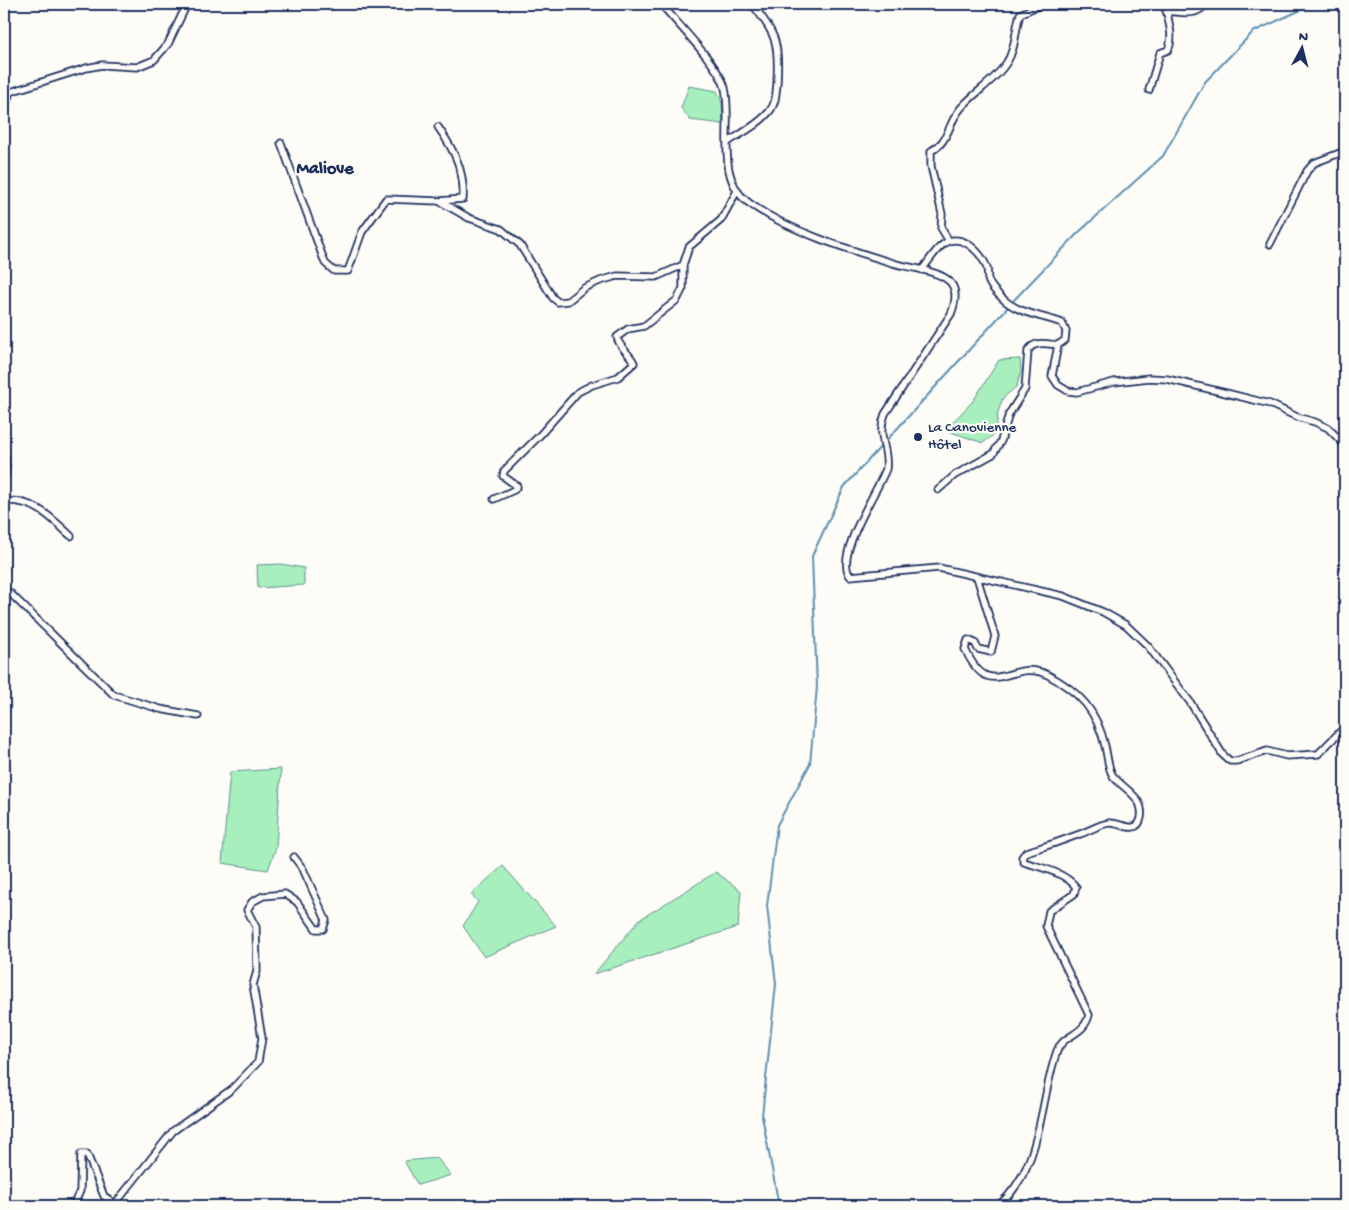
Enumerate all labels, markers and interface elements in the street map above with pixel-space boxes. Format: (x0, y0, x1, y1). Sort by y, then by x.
north arrow (1276, 22, 1326, 72)
text: N (1298, 29, 1309, 47)
district label: Maliove (297, 159, 354, 180)
place label: La Canovienne Hôtel (928, 419, 1017, 454)
marker: La Canovienne Hôtel (912, 431, 924, 443)

